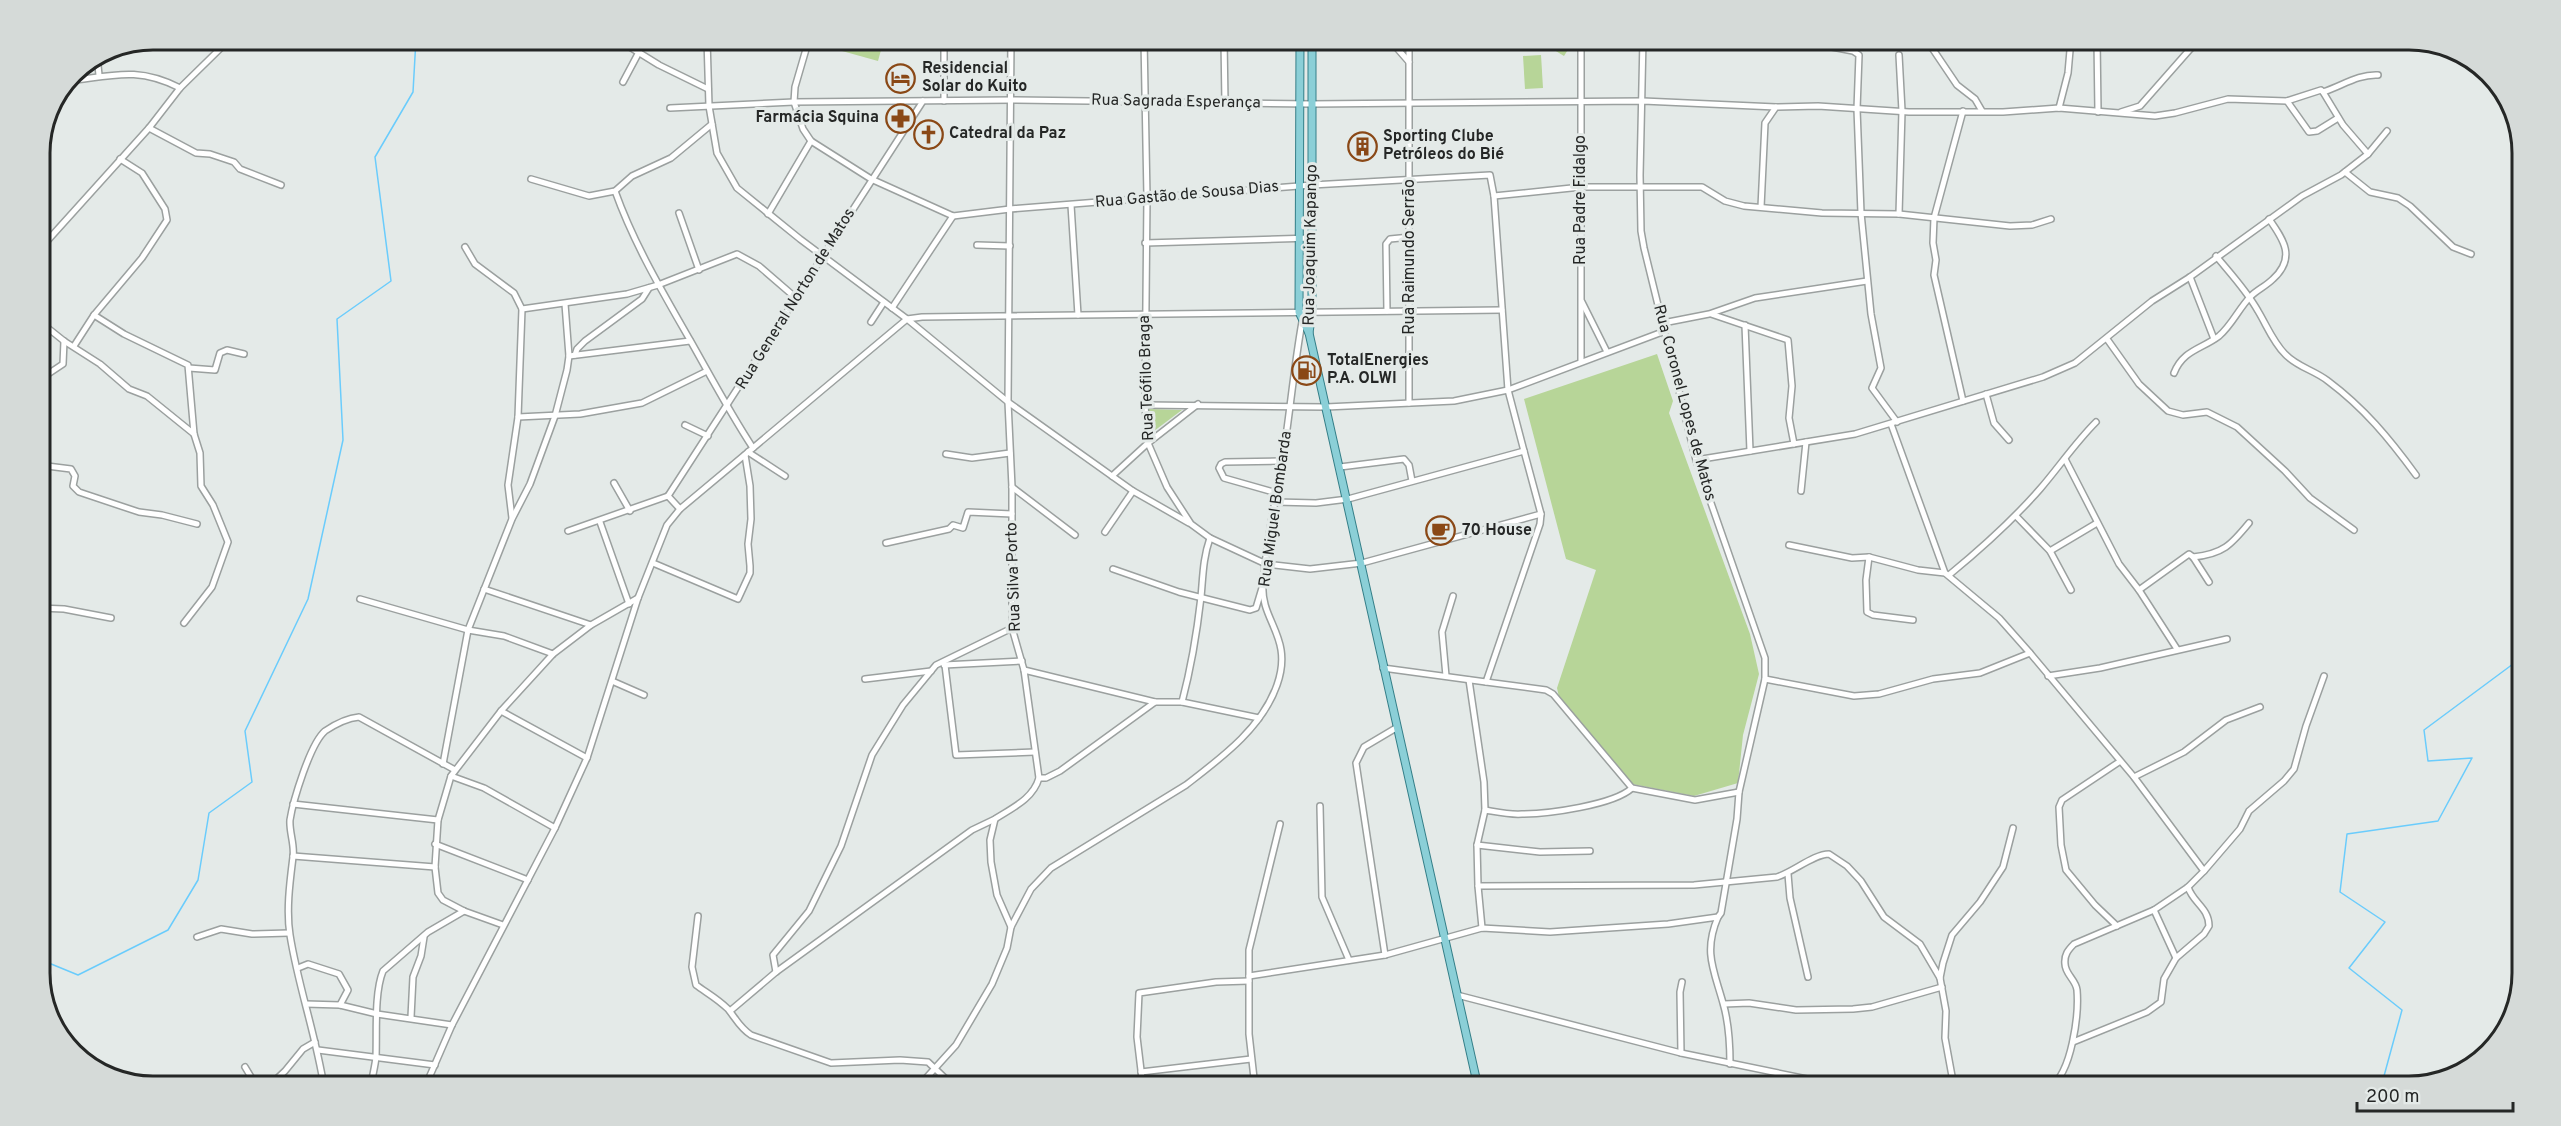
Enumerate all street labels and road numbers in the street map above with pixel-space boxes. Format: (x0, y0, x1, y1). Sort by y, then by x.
street label: Rua Sagrada Esperança (1091, 91, 1261, 113)
street label: Rua Padre Fidalgo (1571, 135, 1591, 265)
street label: Rua Joaquim Kapango (1300, 164, 1322, 326)
street label: Rua Gastão de Sousa Dias (1094, 177, 1280, 213)
street label: Rua Raimundo Serrão (1400, 179, 1420, 335)
street label: Rua General Norton de Matos (732, 205, 860, 393)
street label: Rua Coronel Lopes de Matos (1648, 303, 1720, 503)
street label: Rua Teófilo Braga (1135, 315, 1159, 441)
street label: Rua Miguel Bombarda (1255, 430, 1297, 588)
street label: Rua Silva Porto (1002, 522, 1026, 632)

